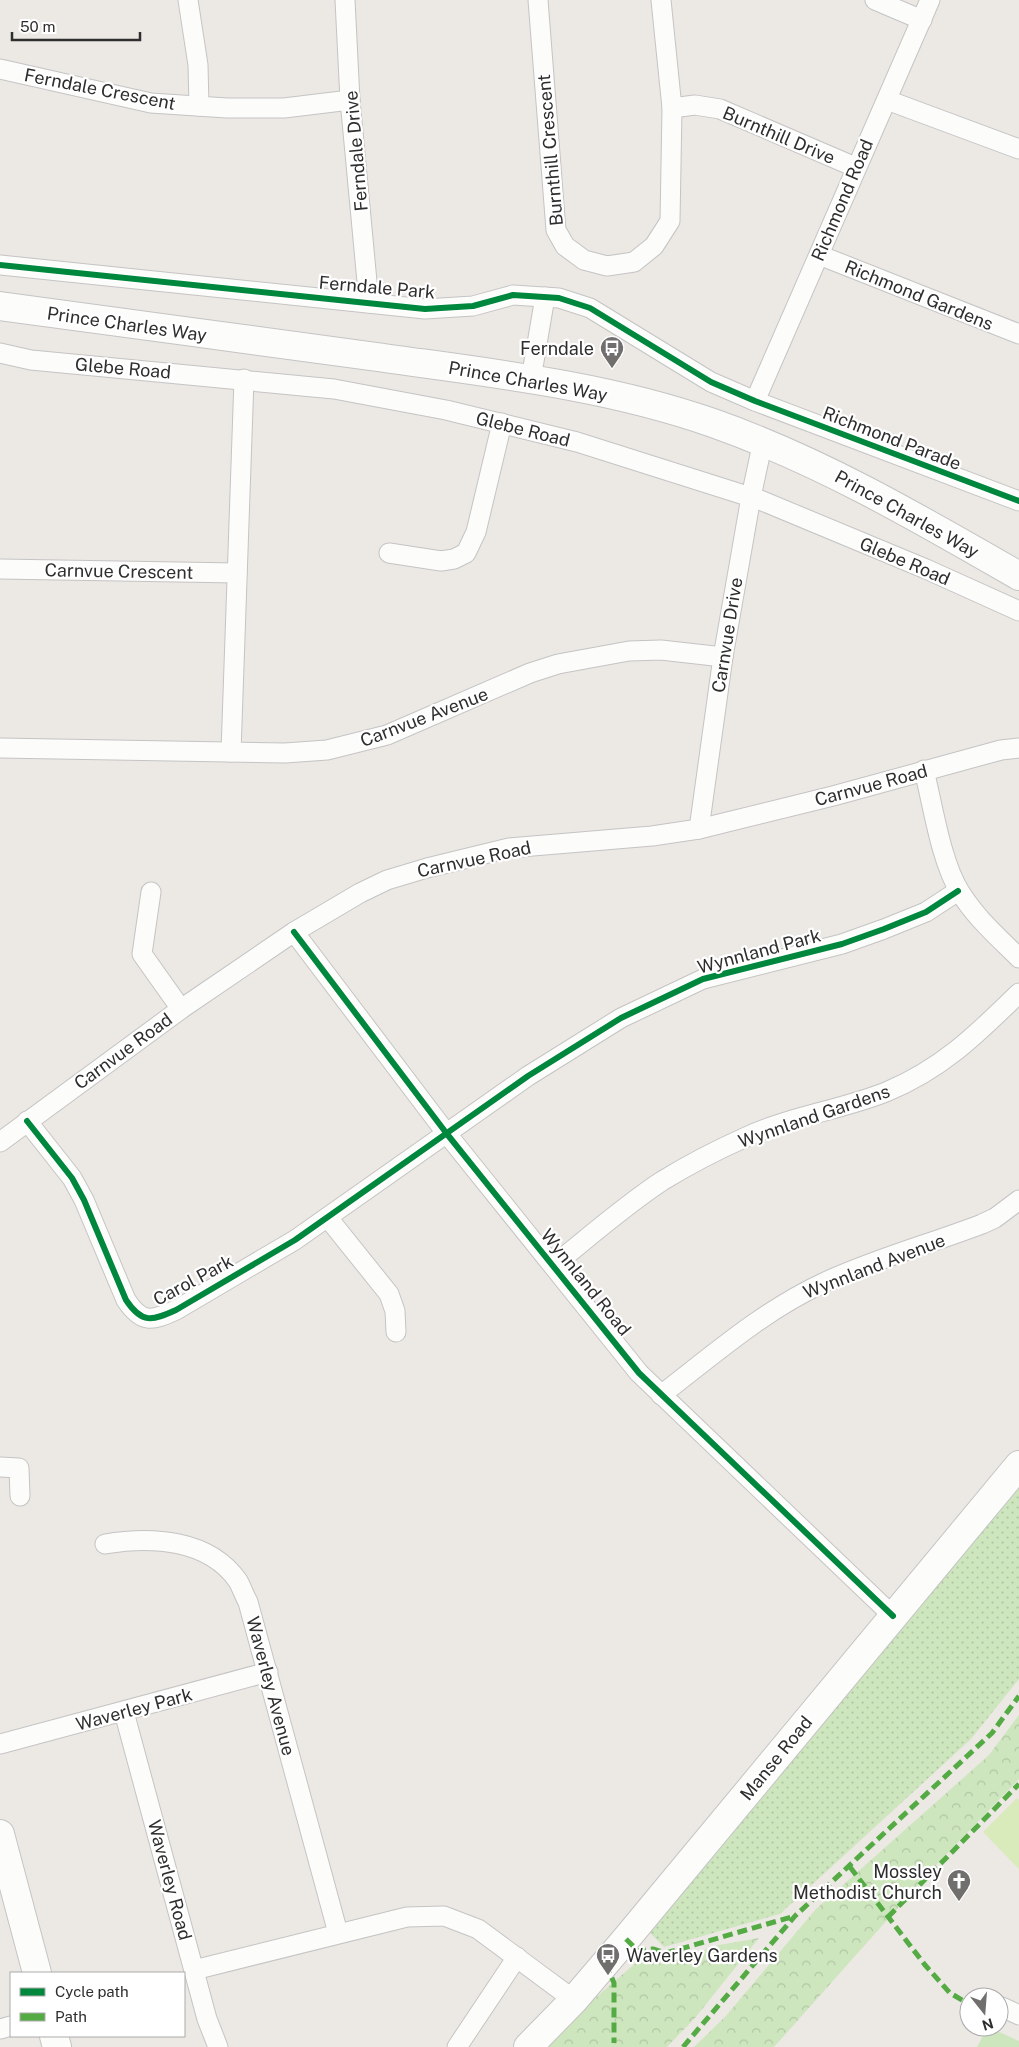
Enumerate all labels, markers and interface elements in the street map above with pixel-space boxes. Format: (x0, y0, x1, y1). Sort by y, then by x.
scale bar (12, 10, 140, 42)
text: 50 m (20, 18, 55, 35)
street label: Ferndale Crescent (23, 64, 177, 114)
street label: Burnthill Crescent (533, 73, 567, 227)
street label: Ferndale Drive (340, 90, 372, 212)
street label: Burnthill Drive (720, 102, 838, 168)
street label: Richmond Road (807, 136, 877, 264)
street label: Richmond Gardens (842, 256, 996, 334)
street label: Ferndale Park (318, 271, 436, 303)
street label: Prince Charles Way (46, 302, 209, 346)
bus stop icon: Ferndale (599, 335, 625, 369)
place label: Ferndale (520, 338, 594, 359)
street label: Glebe Road (74, 353, 172, 383)
street label: Prince Charles Way (447, 357, 610, 405)
street label: Richmond Parade (820, 402, 964, 474)
street label: Glebe Road (474, 407, 572, 451)
street label: Prince Charles Way (831, 466, 983, 562)
street label: Glebe Road (857, 533, 953, 589)
street label: Carnvue Crescent (44, 559, 194, 583)
street label: Carnvue Drive (708, 576, 746, 694)
street label: Carnvue Avenue (357, 683, 491, 751)
street label: Carnvue Road (812, 760, 930, 810)
street label: Carnvue Road (415, 837, 533, 881)
street label: Wynnland Park (695, 924, 823, 978)
street label: Carnvue Road (70, 1008, 176, 1094)
street label: Wynnland Gardens (736, 1080, 892, 1152)
street label: Wynnland Road (537, 1224, 635, 1340)
street label: Wynnland Avenue (800, 1229, 948, 1303)
street label: Carol Park (149, 1250, 237, 1310)
street label: Waverley Avenue (242, 1614, 300, 1758)
street label: Waverley Park (74, 1683, 194, 1735)
street label: Manse Road (736, 1712, 816, 1804)
street label: Waverley Road (144, 1817, 196, 1943)
place label: Mossley Methodist Church (793, 1861, 942, 1903)
church icon: Mossley Methodist Church (946, 1868, 972, 1902)
bus stop icon: Waverley Gardens (595, 1942, 621, 1976)
place label: Waverley Gardens (626, 1945, 778, 1966)
legend (10, 1972, 185, 2037)
text: Cycle path (55, 1983, 129, 2000)
north arrow (959, 1987, 1009, 2037)
text: Path (55, 2008, 87, 2025)
text: N (980, 2015, 995, 2034)

